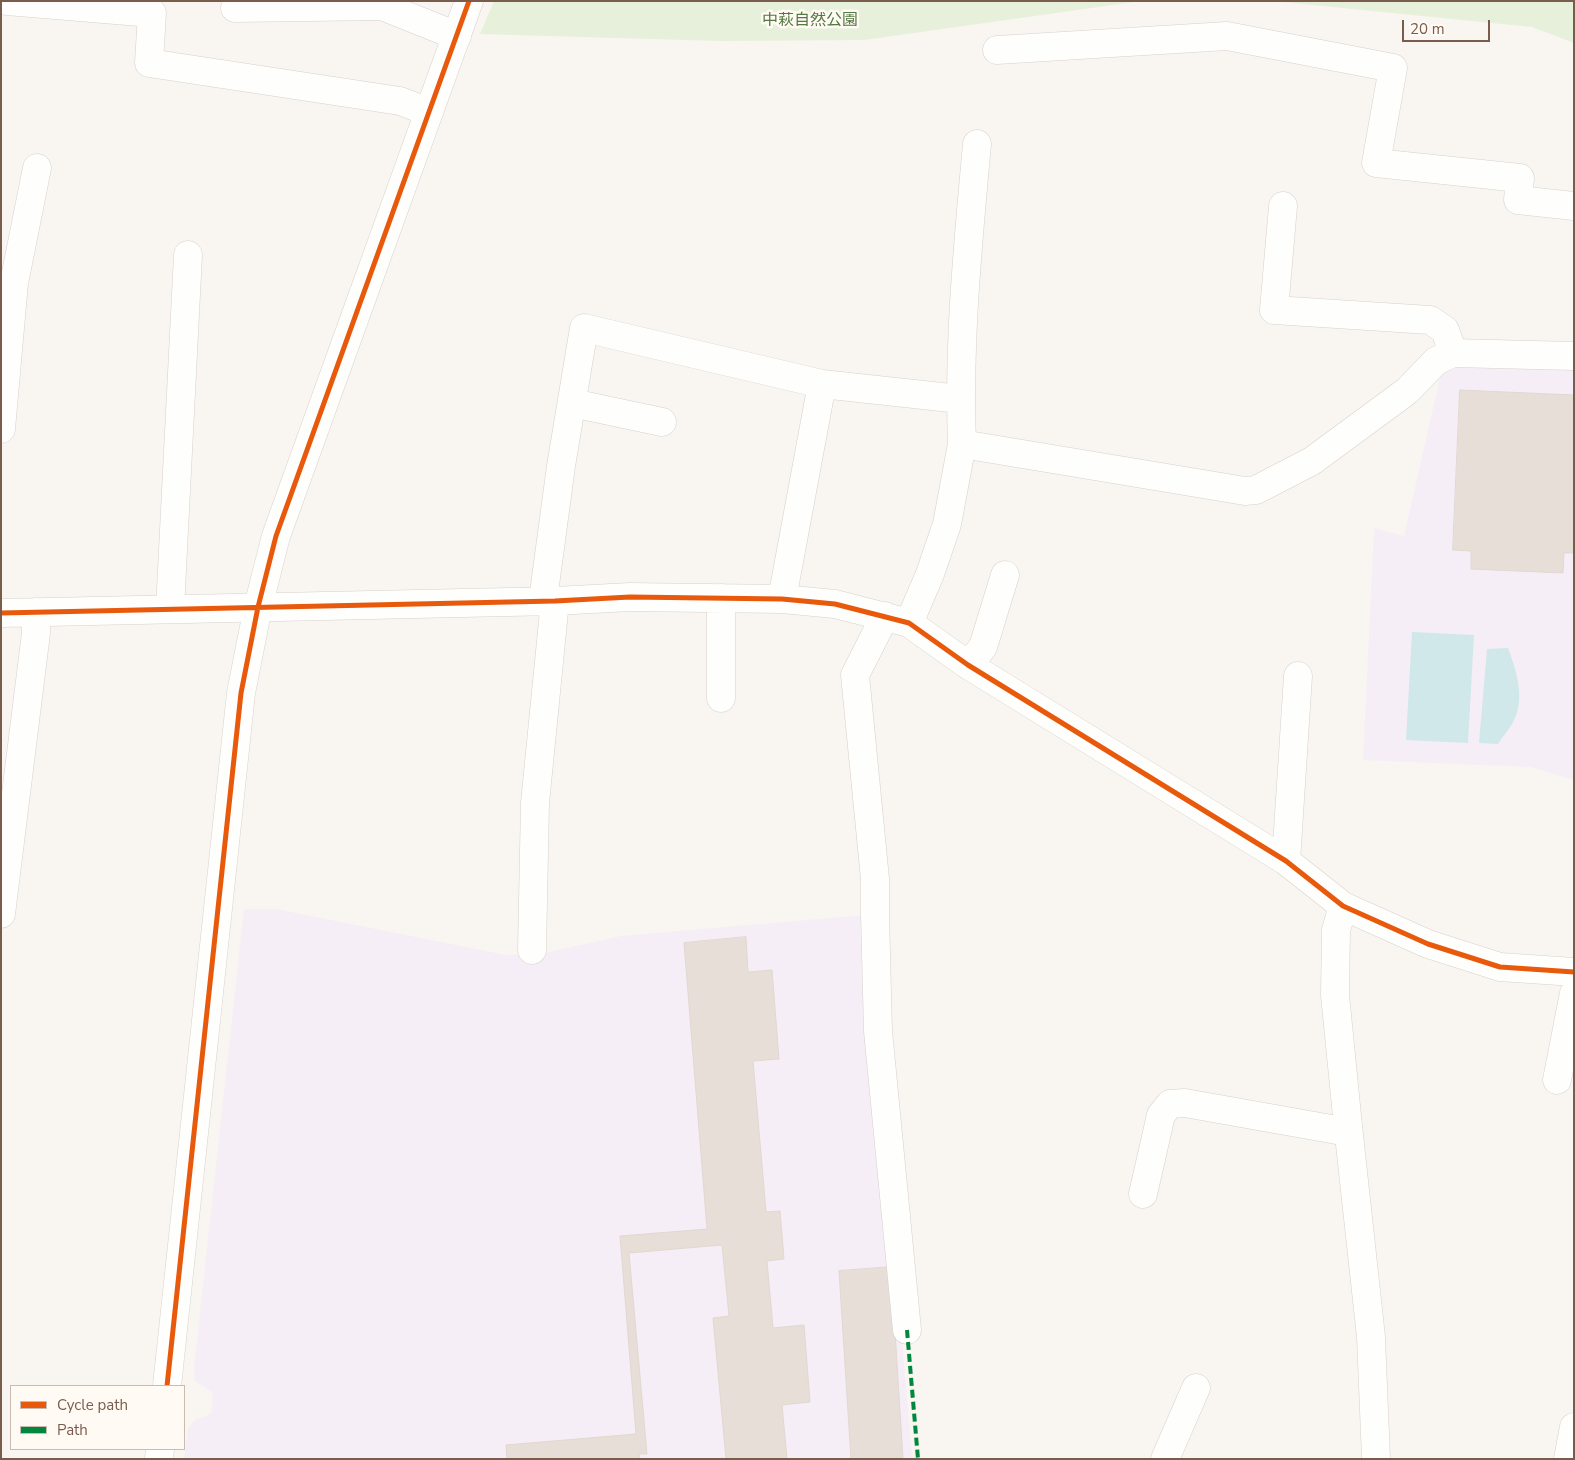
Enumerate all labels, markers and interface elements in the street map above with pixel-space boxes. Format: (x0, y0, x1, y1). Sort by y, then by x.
scale bar (1405, 10, 1492, 42)
park label: 中萩自然公園 (762, 11, 858, 31)
text: 20 m (1410, 19, 1445, 39)
legend (10, 1385, 185, 1450)
text: Cycle path (57, 1395, 128, 1415)
text: Path (57, 1420, 88, 1440)

